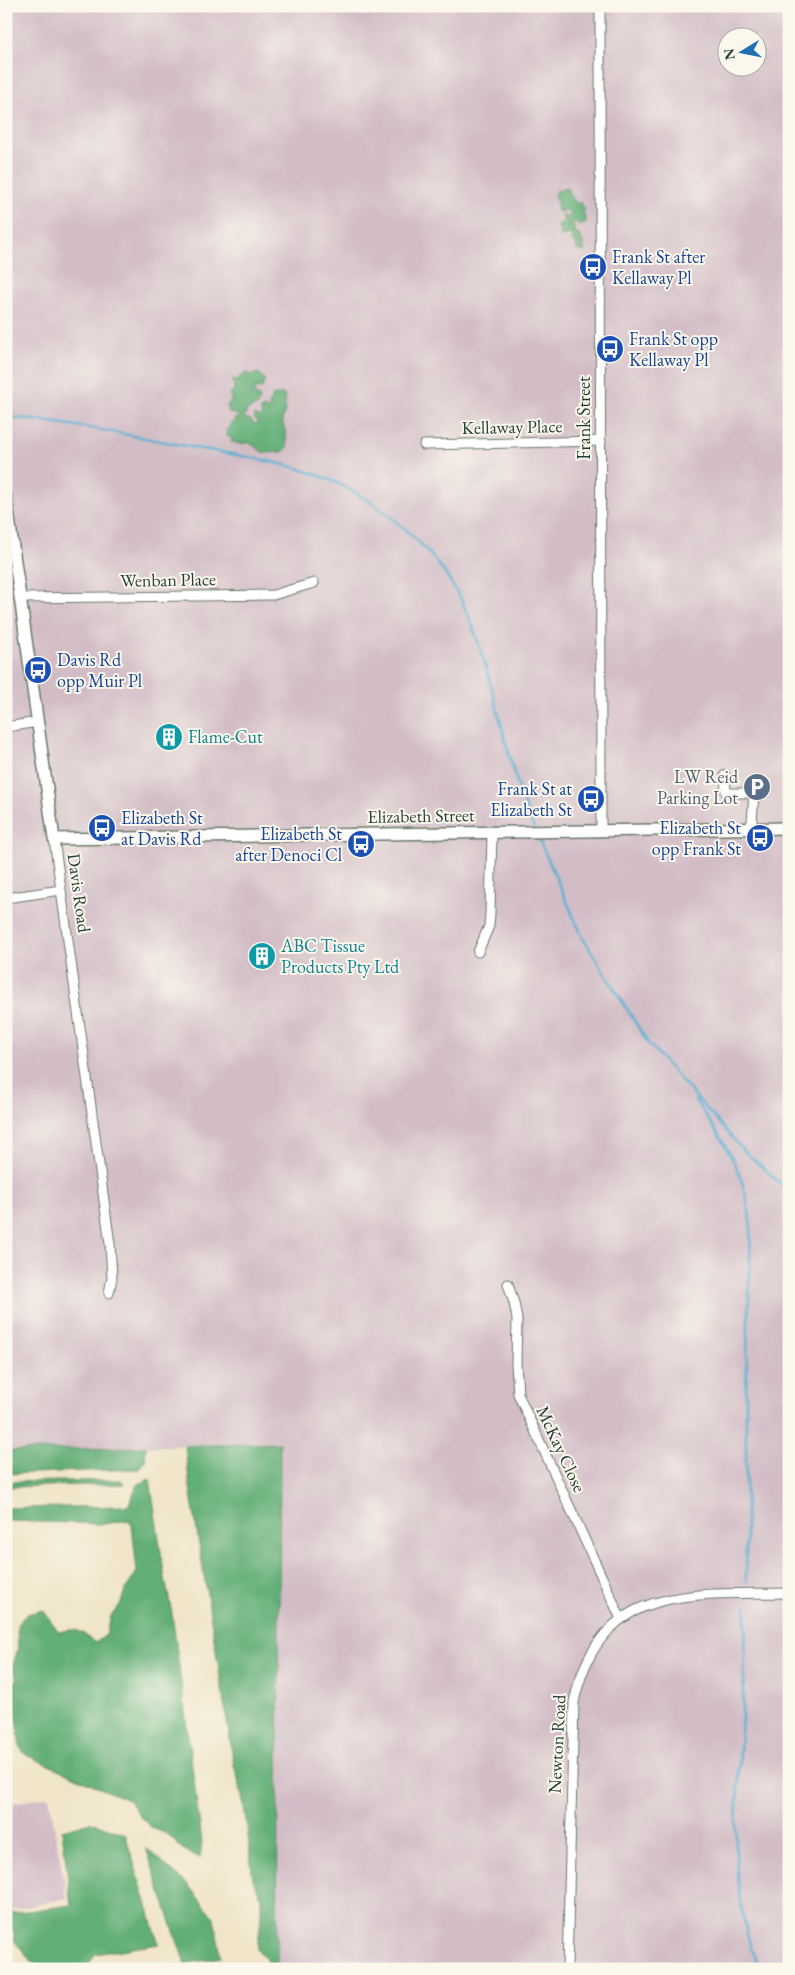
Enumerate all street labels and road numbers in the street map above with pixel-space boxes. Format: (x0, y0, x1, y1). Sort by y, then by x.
street label: Frank Street (572, 376, 595, 460)
street label: Kellaway Place (461, 414, 563, 439)
street label: Wenban Place (120, 567, 216, 592)
street label: Elizabeth Street (367, 803, 475, 828)
street label: Davis Road (63, 852, 97, 935)
street label: McKay Close (531, 1402, 591, 1496)
street label: Newton Road (542, 1693, 571, 1794)

